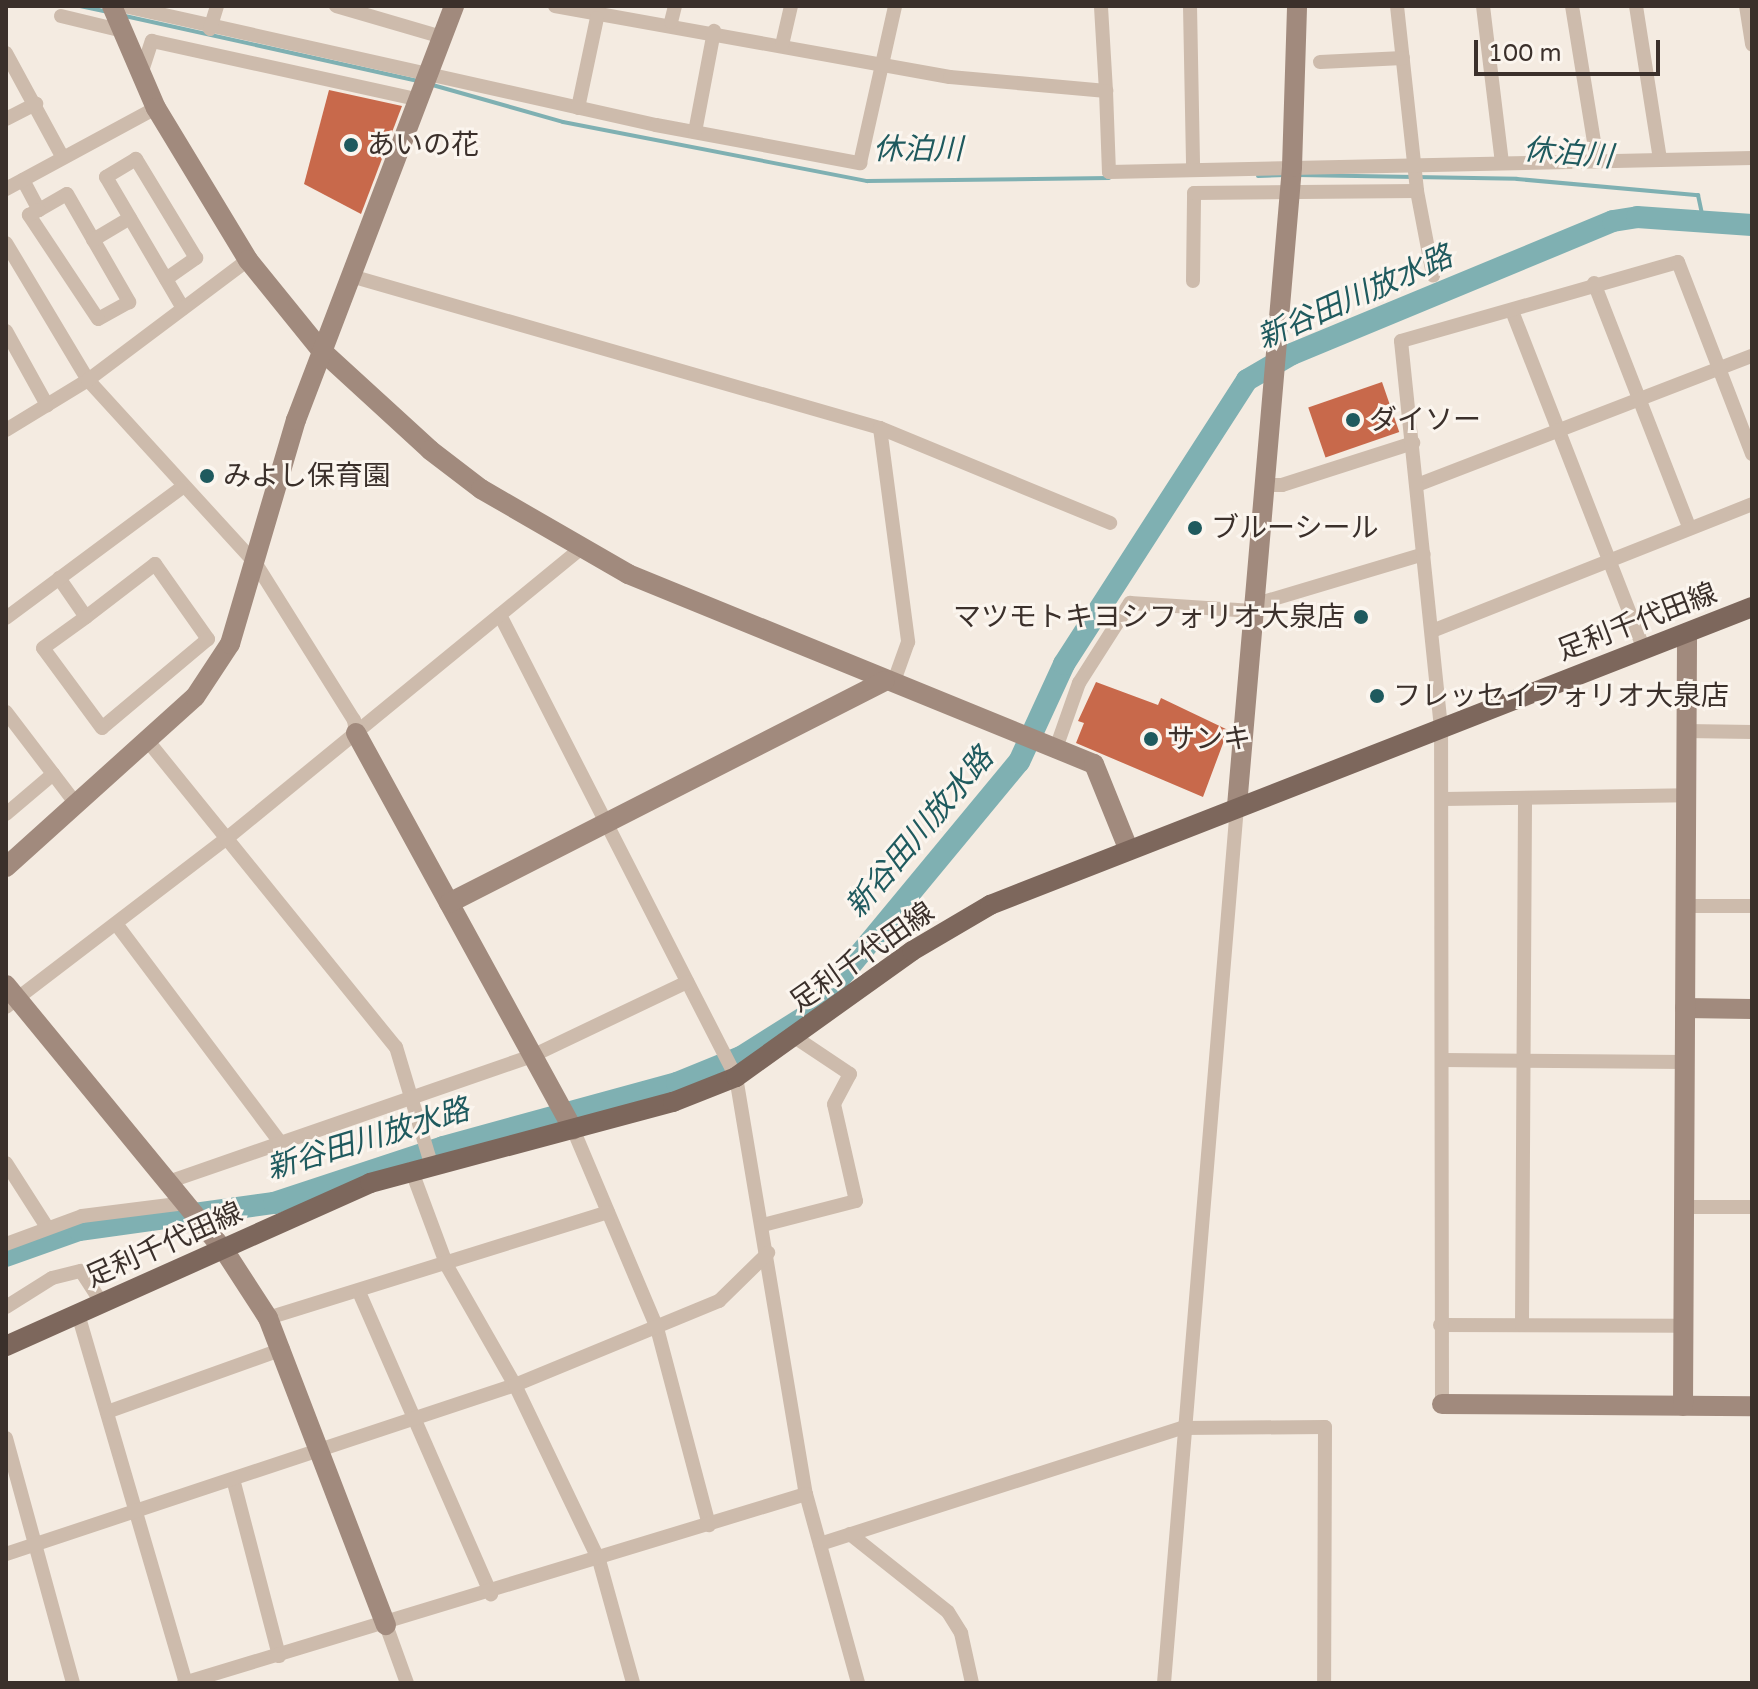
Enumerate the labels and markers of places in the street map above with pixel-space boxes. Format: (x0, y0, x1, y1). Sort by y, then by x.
place label: あいの花 (367, 128, 479, 162)
marker: あいの花 (342, 136, 360, 154)
place label: ダイソー (1369, 403, 1481, 437)
marker: ダイソー (1344, 411, 1362, 429)
place label: みよし保育園 (223, 459, 391, 493)
marker: みよし保育園 (198, 467, 216, 485)
place label: ブルーシール (1211, 511, 1379, 545)
marker: ブルーシール (1186, 519, 1204, 537)
place label: マツモトキヨシフォリオ大泉店 (953, 600, 1345, 634)
marker: マツモトキヨシフォリオ大泉店 (1352, 608, 1370, 626)
place label: フレッセイフォリオ大泉店 (1393, 679, 1729, 713)
marker: フレッセイフォリオ大泉店 (1368, 687, 1386, 705)
place label: サンキ (1167, 722, 1251, 756)
marker: サンキ (1142, 730, 1160, 748)

